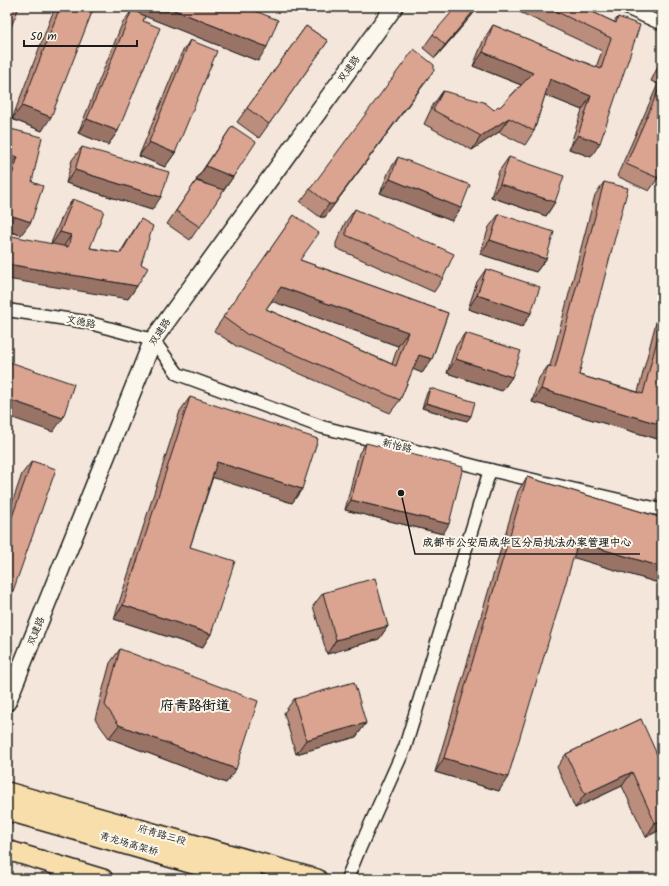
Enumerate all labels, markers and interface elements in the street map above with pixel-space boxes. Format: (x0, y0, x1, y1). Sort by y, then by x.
scale bar (24, 22, 137, 48)
text: 50 m (30, 27, 57, 46)
street label: 双建路 (334, 52, 364, 86)
street label: 文德路 (65, 311, 97, 333)
street label: 双建路 (145, 315, 175, 349)
street label: 新怡路 (381, 435, 413, 457)
callout: 成都市公安局成华区分局执法办案管理中心 (415, 531, 640, 554)
text: 成都市公安局成华区分局执法办案管理中心 (423, 534, 632, 552)
street label: 双建路 (23, 614, 49, 648)
district label: 府青路街道 (160, 695, 230, 717)
street label: 府青路三段 (136, 820, 188, 850)
street label: 青龙场高架桥 (98, 828, 160, 860)

